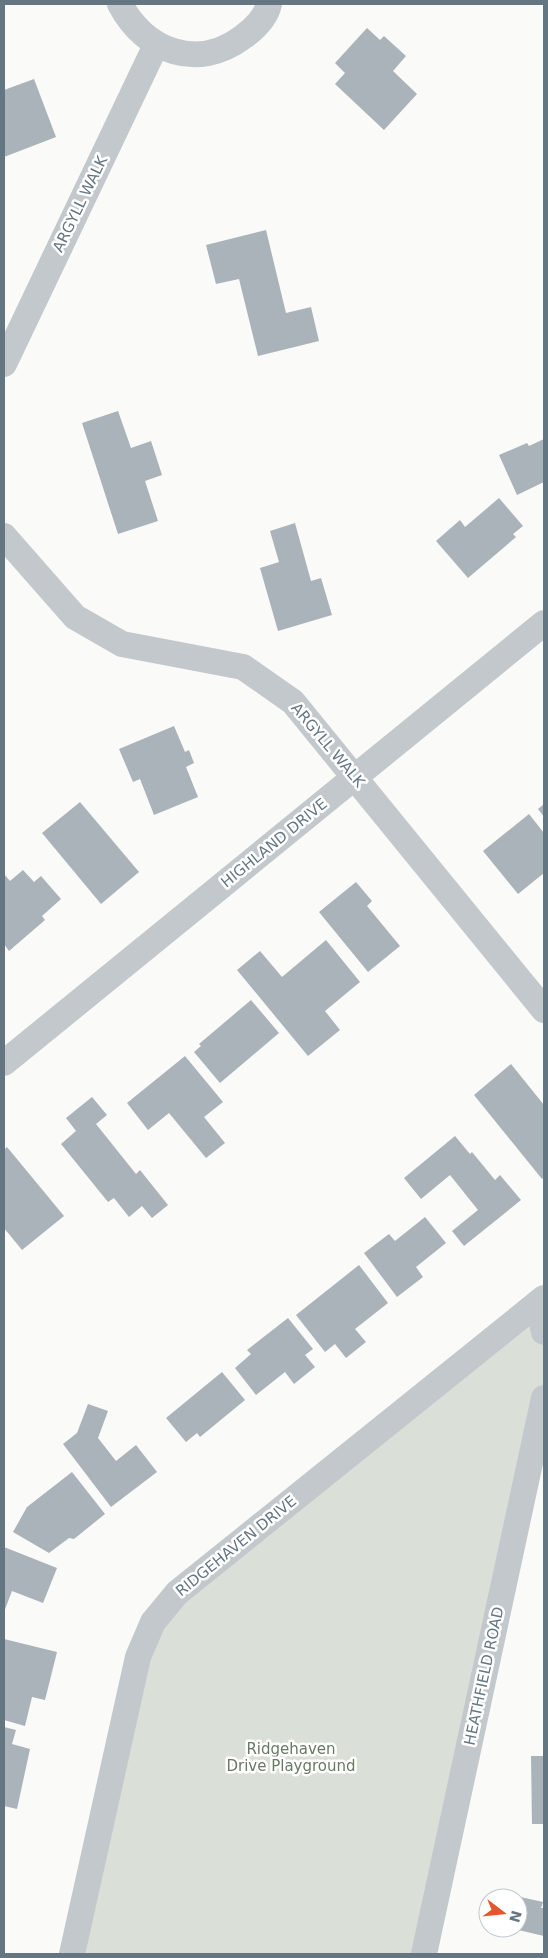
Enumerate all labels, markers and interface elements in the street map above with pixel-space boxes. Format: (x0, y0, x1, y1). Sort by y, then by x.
street label: ARGYLL WALK (49, 152, 112, 255)
street label: ARGYLL WALK (287, 699, 369, 792)
street label: HIGHLAND DRIVE (217, 795, 331, 891)
street label: RIDGEHAVEN DRIVE (172, 1492, 300, 1600)
street label: HEATHFIELD ROAD (461, 1605, 507, 1747)
park label: Ridgehaven Drive Playground (226, 1740, 356, 1775)
north arrow (478, 1888, 528, 1938)
text: N (506, 1909, 525, 1924)

